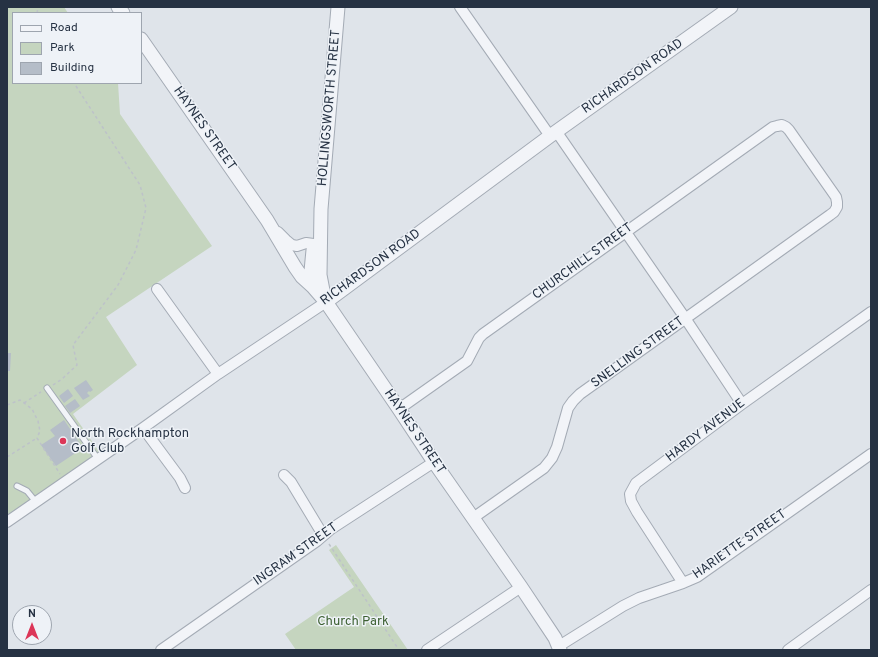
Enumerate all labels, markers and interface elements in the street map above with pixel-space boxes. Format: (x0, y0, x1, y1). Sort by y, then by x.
legend (12, 12, 142, 84)
text: Road (50, 20, 78, 36)
street label: HOLLINGSWORTH STREET (315, 29, 345, 187)
street label: RICHARDSON ROAD (579, 36, 687, 118)
text: Park (50, 40, 75, 56)
text: Building (50, 60, 94, 76)
street label: HAYNES STREET (169, 84, 239, 174)
street label: CHURCHILL STREET (530, 220, 636, 304)
street label: RICHARDSON ROAD (318, 226, 424, 310)
street label: SNELLING STREET (589, 314, 687, 392)
street label: HAYNES STREET (380, 387, 448, 477)
street label: HARDY AVENUE (663, 396, 749, 466)
place label: North Rockhampton Golf Club (71, 426, 189, 457)
marker: North Rockhampton Golf Club (58, 436, 68, 446)
street label: HARIETTE STREET (690, 507, 790, 583)
street label: INGRAM STREET (251, 520, 341, 590)
north arrow (12, 605, 52, 645)
text: N (28, 607, 36, 621)
park label: Church Park (317, 614, 389, 630)

